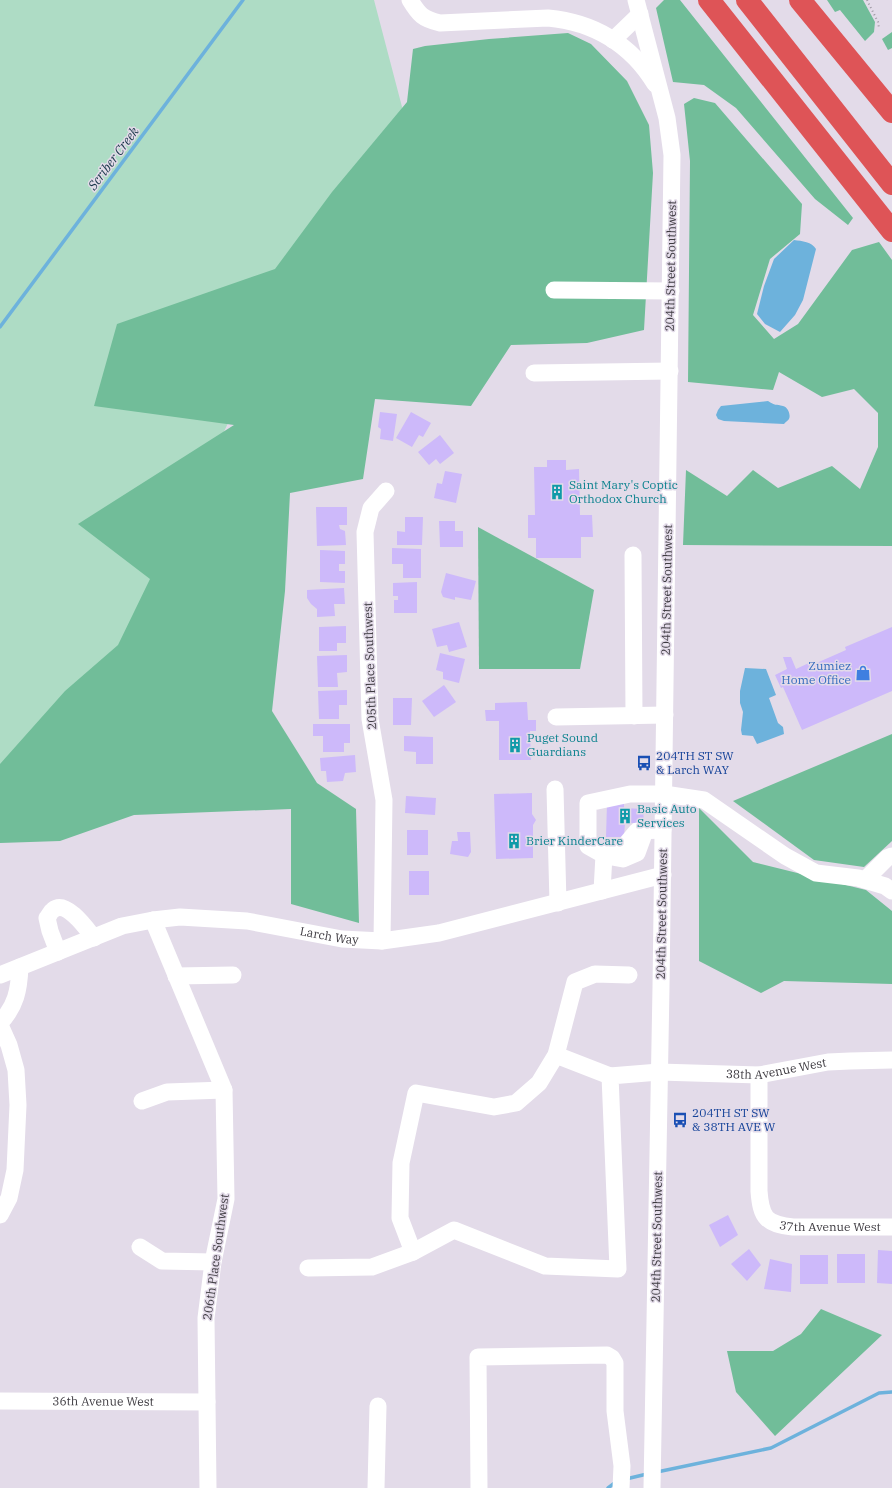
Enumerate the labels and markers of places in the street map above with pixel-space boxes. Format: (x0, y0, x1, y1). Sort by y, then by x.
place label: Saint Mary's Coptic Orthodox Church (569, 477, 678, 506)
building icon: Saint Mary's Coptic Orthodox Church (548, 483, 566, 501)
place label: Zumiez Home Office (781, 658, 851, 687)
shop icon: Zumiez Home Office (854, 664, 872, 682)
place label: Puget Sound Guardians (527, 730, 598, 759)
building icon: Puget Sound Guardians (506, 736, 524, 754)
place label: 204TH ST SW & Larch WAY (656, 748, 734, 777)
bus stop icon: 204TH ST SW & Larch WAY (635, 754, 653, 772)
place label: Basic Auto Services (637, 801, 697, 830)
building icon: Basic Auto Services (616, 807, 634, 825)
building icon: Brier KinderCare (505, 832, 523, 850)
place label: Brier KinderCare (526, 833, 623, 848)
place label: 204TH ST SW & 38TH AVE W (692, 1105, 776, 1134)
bus stop icon: 204TH ST SW & 38TH AVE W (671, 1111, 689, 1129)

